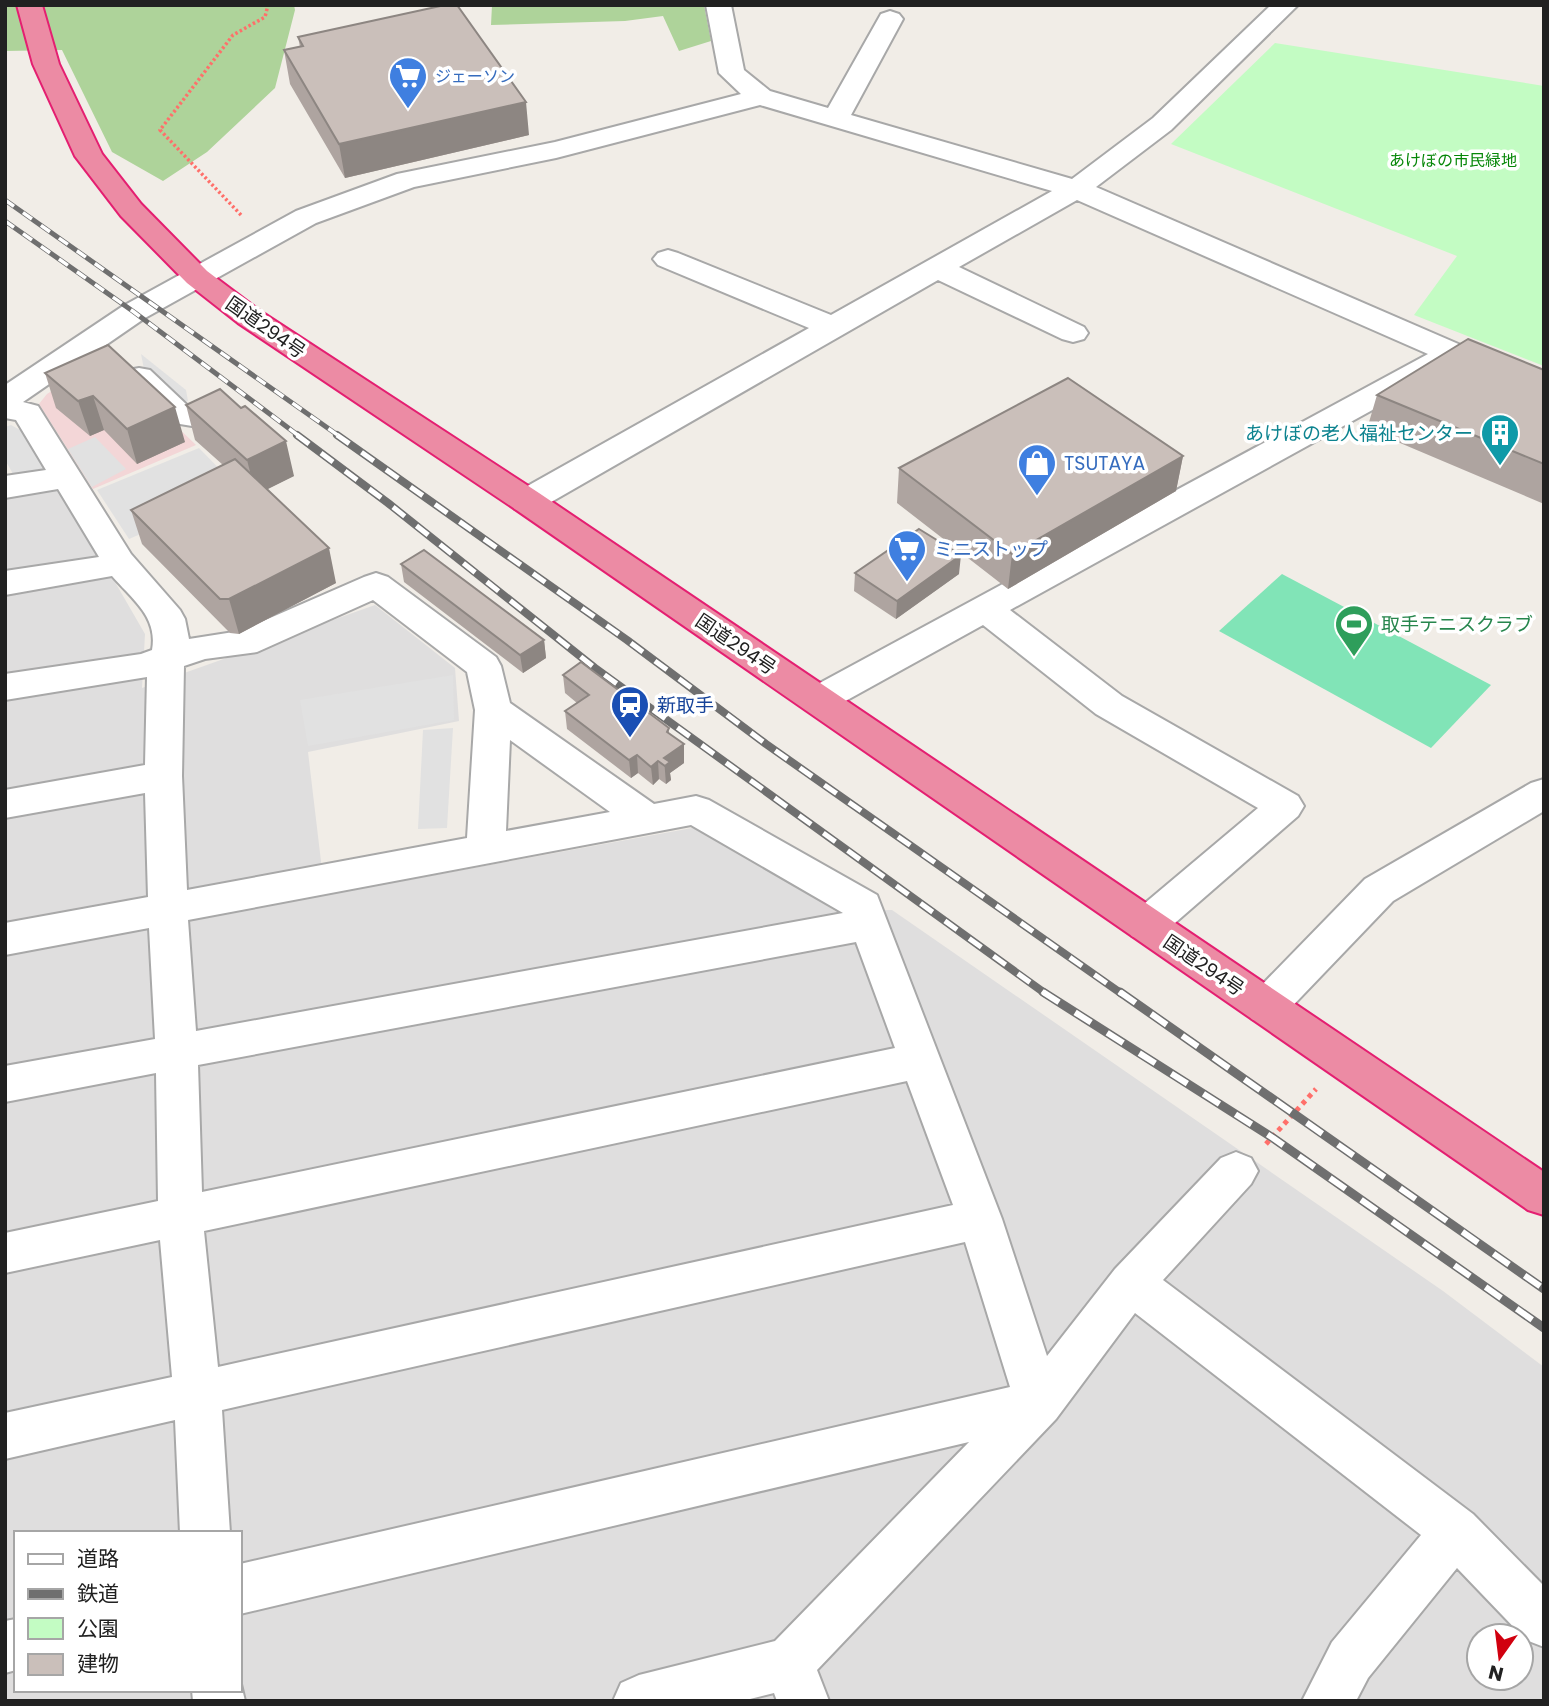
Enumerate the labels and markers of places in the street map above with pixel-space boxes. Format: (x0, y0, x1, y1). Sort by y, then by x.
supermarket icon: ジェーソン (387, 55, 429, 110)
place label: ジェーソン (435, 65, 515, 88)
building icon: あけぼの老人福祉センター (1479, 412, 1521, 467)
place label: あけぼの老人福祉センター (1245, 420, 1473, 447)
shop icon: TSUTAYA (1016, 442, 1058, 497)
place label: TSUTAYA (1064, 450, 1145, 477)
supermarket icon: ミニストップ (886, 528, 928, 583)
place label: ミニストップ (934, 536, 1048, 563)
sports icon: 取手テニスクラブ (1333, 603, 1375, 658)
place label: 取手テニスクラブ (1381, 611, 1533, 638)
station icon: 新取手 (609, 684, 651, 739)
place label: 新取手 (657, 692, 714, 719)

